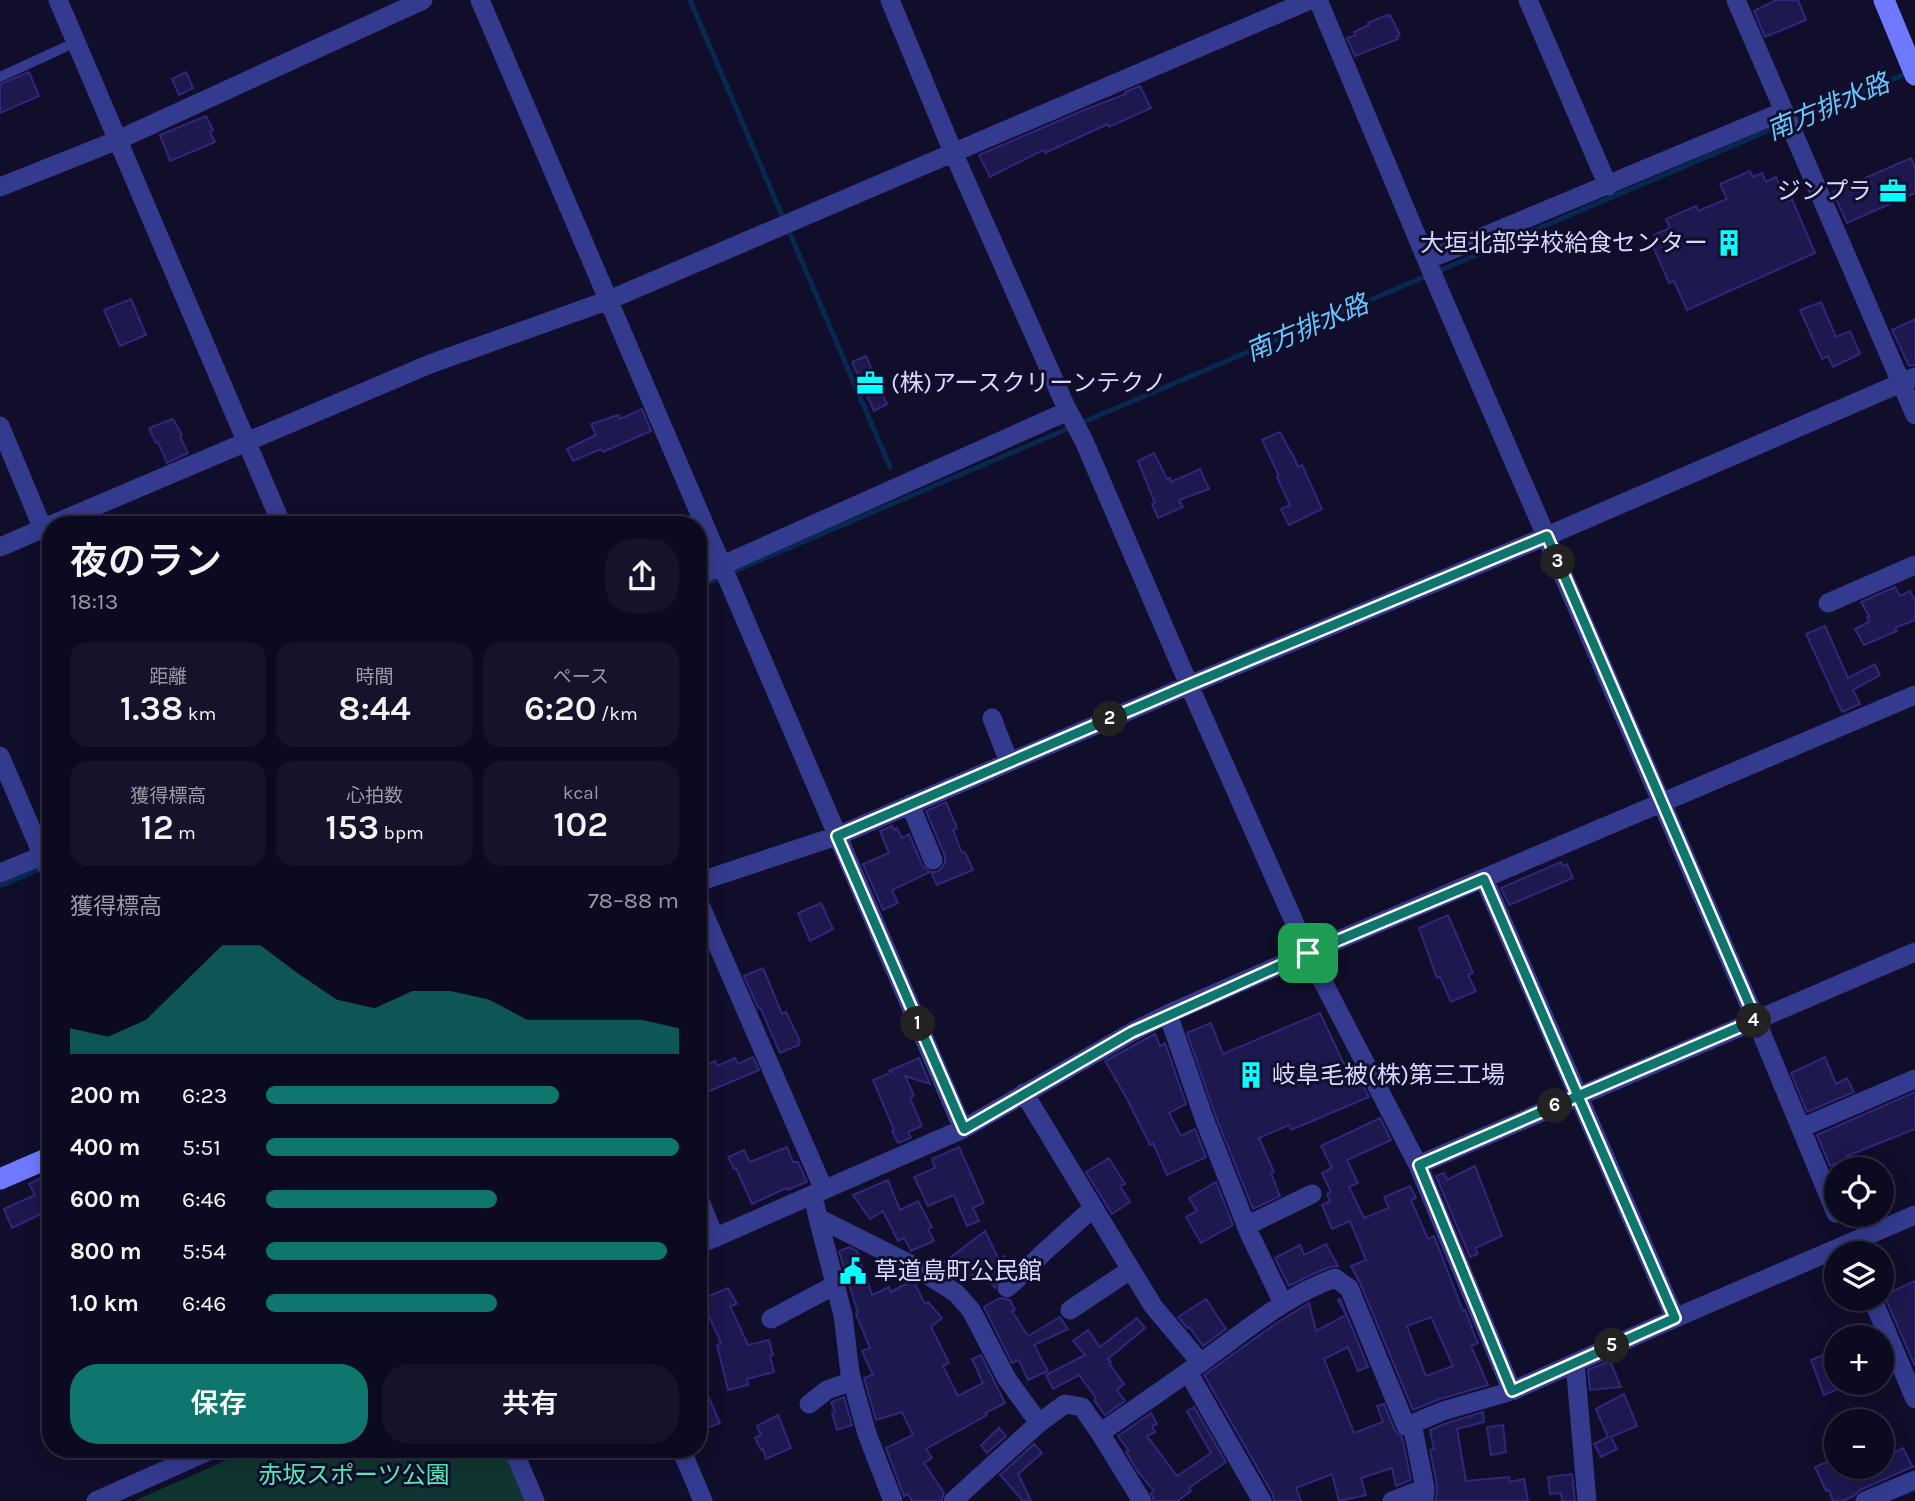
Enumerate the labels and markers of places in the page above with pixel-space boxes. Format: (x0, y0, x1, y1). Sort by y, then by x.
office icon: ジンプラ (1878, 176, 1908, 206)
place label: ジンプラ (1777, 177, 1872, 205)
building icon: 大垣北部学校給食センター (1714, 228, 1744, 258)
place label: 大垣北部学校給食センター (1420, 229, 1708, 257)
office icon: (株)アースクリーンテクノ (855, 368, 885, 398)
place label: (株)アースクリーンテクノ (891, 369, 1167, 397)
pin: 3 (1540, 544, 1576, 580)
pin: 2 (1092, 702, 1128, 736)
pin (1278, 923, 1338, 983)
pin: 4 (1736, 1004, 1772, 1038)
pin: 1 (900, 1006, 936, 1042)
building icon: 岐阜毛被(株)第三工場 (1236, 1060, 1266, 1090)
place label: 岐阜毛被(株)第三工場 (1272, 1061, 1505, 1089)
pin: 6 (1538, 1088, 1572, 1124)
public building icon: 草道島町公民館 (838, 1256, 868, 1286)
place label: 草道島町公民館 (874, 1257, 1042, 1285)
pin: 5 (1594, 1328, 1630, 1364)

